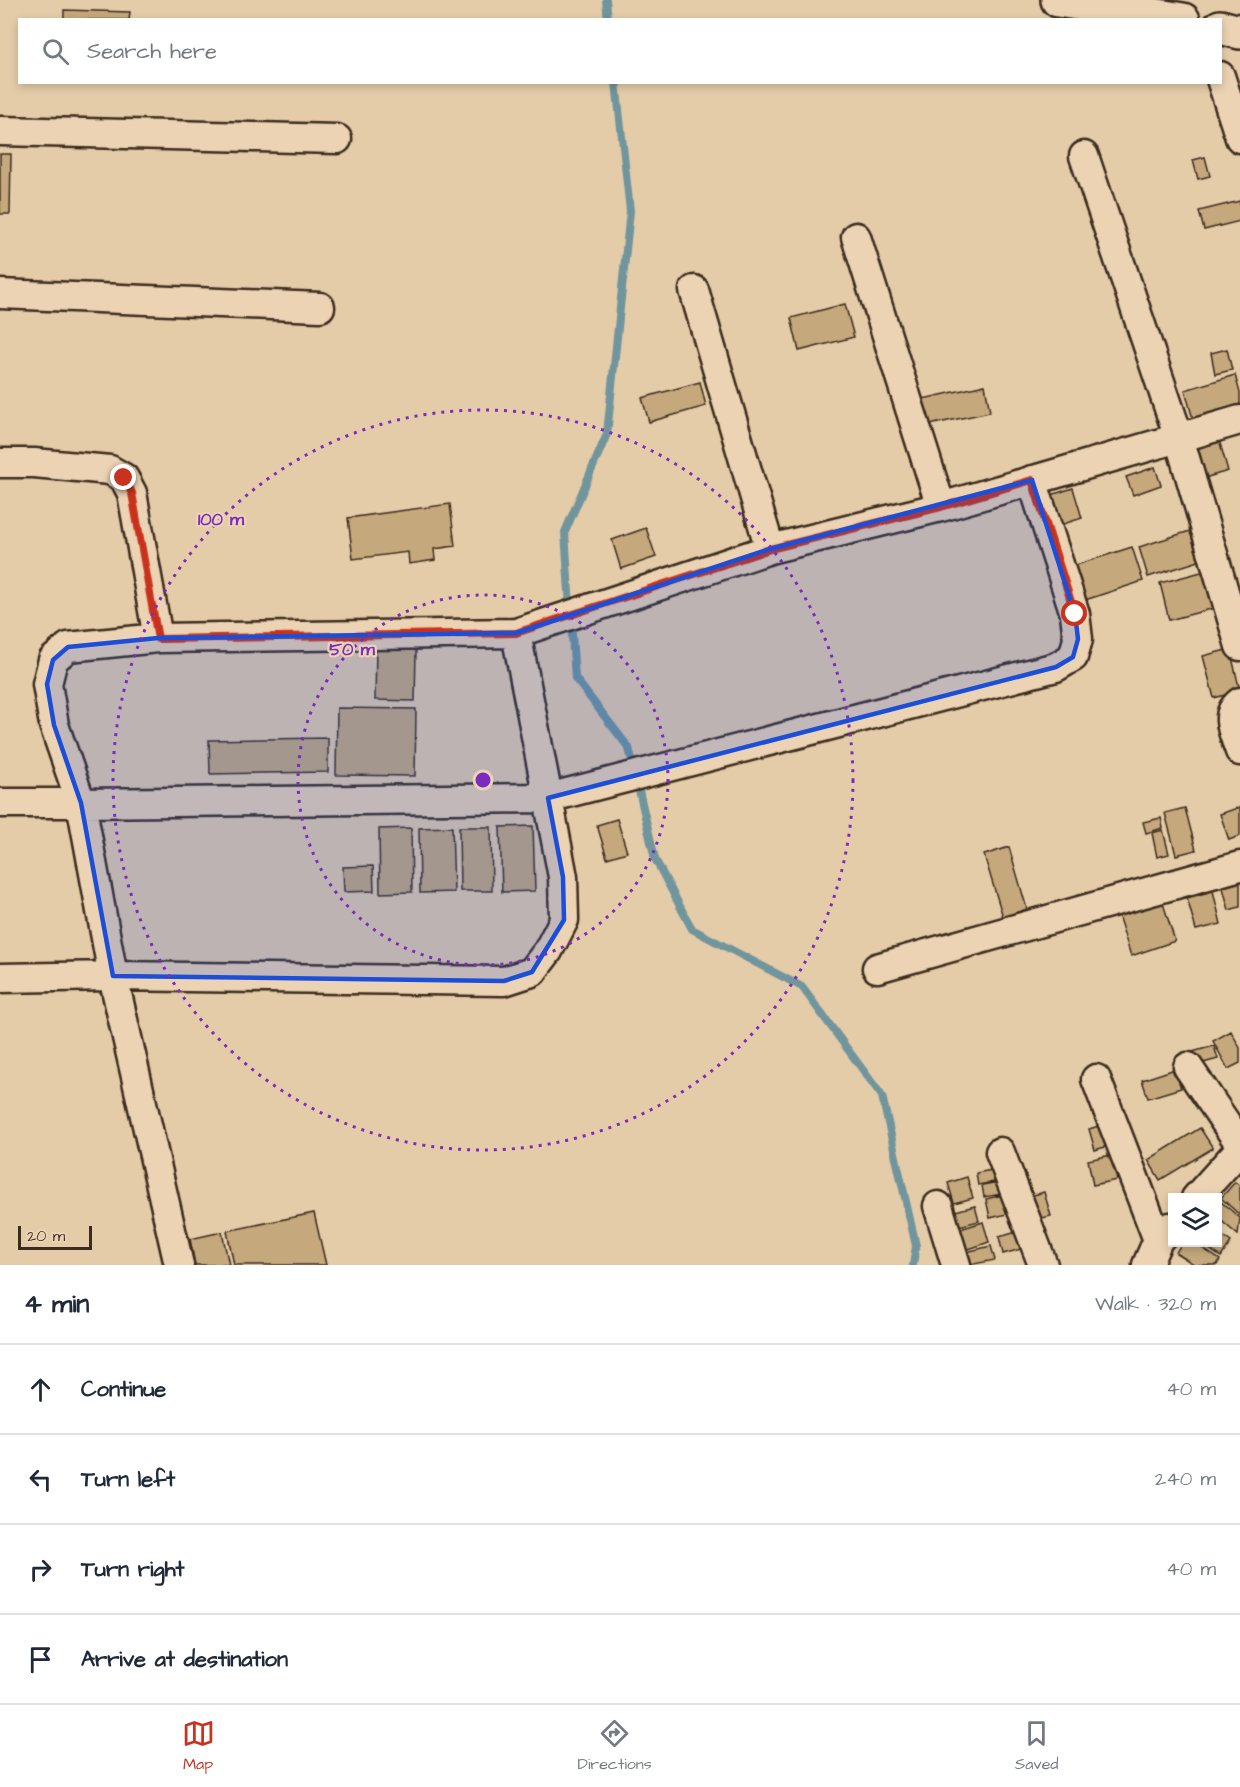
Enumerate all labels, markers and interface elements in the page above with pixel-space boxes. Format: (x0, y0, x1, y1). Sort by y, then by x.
search box (18, 18, 1222, 84)
icon: search (39, 35, 72, 68)
text: Search here (87, 36, 217, 67)
route end (110, 464, 136, 490)
text: 100 m (198, 507, 245, 532)
route start (1061, 600, 1087, 626)
text: 50 m (329, 637, 376, 662)
centre of rings (473, 770, 493, 790)
map controls (1168, 1193, 1222, 1247)
button: layers (1168, 1193, 1222, 1247)
scale bar (18, 1223, 92, 1250)
text: 20 m (27, 1225, 65, 1247)
text: 4 min (24, 1286, 89, 1322)
text: Walk · 320 m (1095, 1290, 1216, 1318)
icon: ahead (24, 1373, 57, 1406)
text: Continue (81, 1374, 166, 1405)
text: 40 m (1166, 1375, 1216, 1403)
icon: left (24, 1463, 57, 1496)
text: Turn left (81, 1464, 175, 1495)
text: 240 m (1155, 1465, 1216, 1493)
icon: right (24, 1553, 57, 1586)
text: Turn right (81, 1554, 184, 1585)
text: 40 m (1166, 1555, 1216, 1583)
icon: arrive (24, 1643, 57, 1676)
text: Arrive at destination (81, 1644, 288, 1675)
tab: Map (182, 1717, 215, 1775)
tab: Directions (578, 1717, 652, 1775)
tab: Saved (1015, 1717, 1058, 1775)

